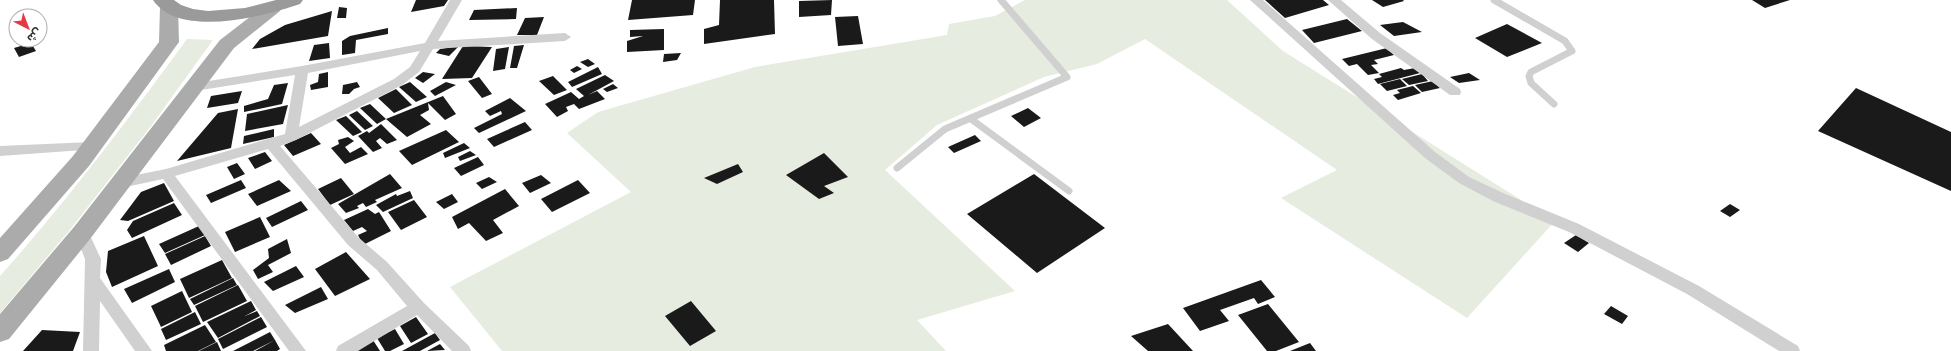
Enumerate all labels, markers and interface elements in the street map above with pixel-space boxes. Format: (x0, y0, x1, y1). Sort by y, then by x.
north arrow (8, 8, 48, 48)
text: ش (24, 25, 44, 45)

